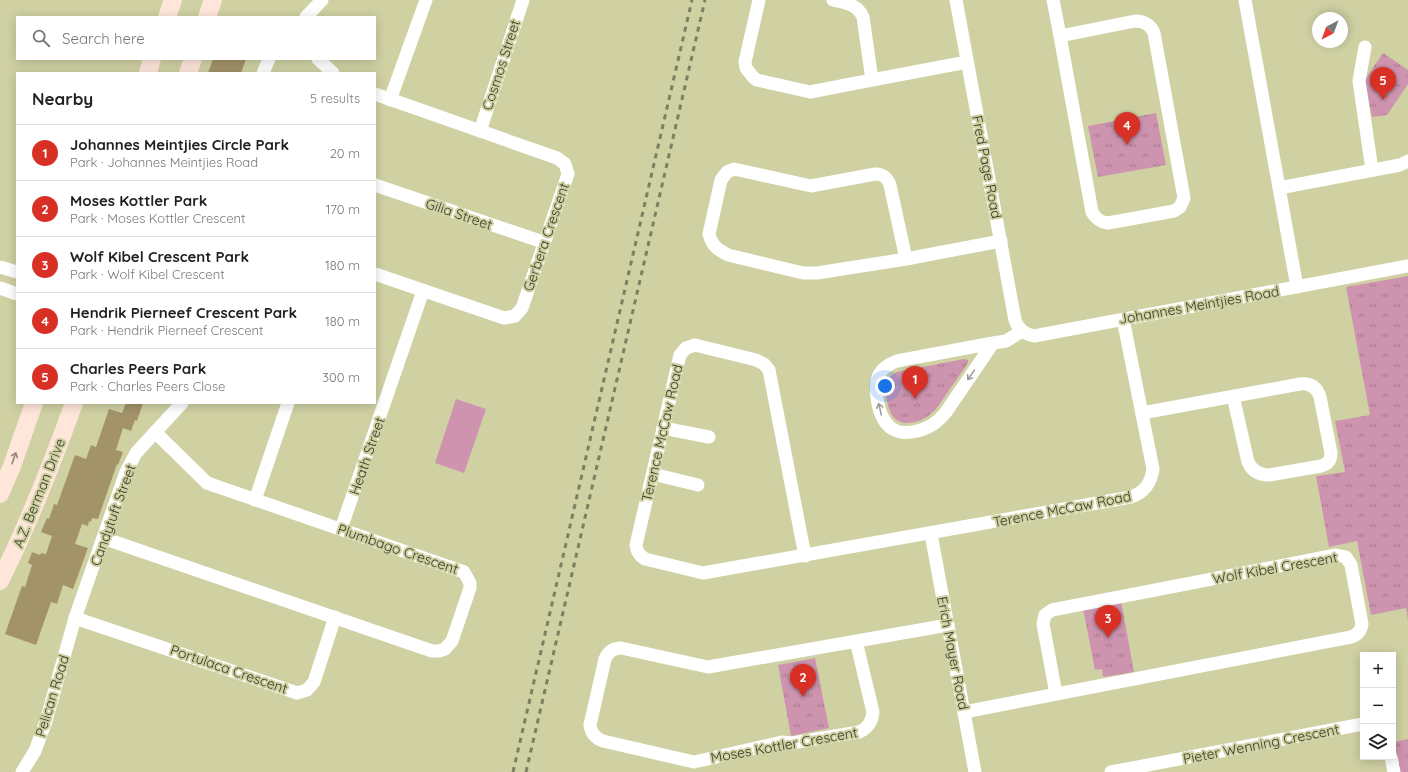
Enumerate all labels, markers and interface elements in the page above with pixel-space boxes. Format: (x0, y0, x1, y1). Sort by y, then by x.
north arrow (1312, 12, 1348, 48)
search box (16, 16, 376, 60)
street label: Cosmos Street (478, 17, 524, 113)
icon: search (30, 27, 52, 49)
text: Search here (62, 29, 145, 48)
pin: 5 (1370, 67, 1396, 100)
text: Nearby (32, 88, 93, 109)
text: 5 results (310, 90, 360, 106)
pin: 4 (1114, 112, 1140, 145)
street label: Fred Page Road (968, 114, 1006, 220)
text: Johannes Meintjies Circle Park (70, 135, 289, 154)
text: 1 (42, 145, 48, 161)
text: 20 m (330, 145, 360, 161)
text: Park · Johannes Meintjies Road (70, 154, 258, 170)
street label: Gerbera Crescent (519, 180, 573, 294)
text: Moses Kottler Park (70, 191, 207, 210)
street label: Gilia Street (423, 194, 495, 234)
text: 2 (41, 201, 49, 217)
text: 170 m (325, 201, 360, 217)
text: Park · Moses Kottler Crescent (70, 210, 245, 226)
text: Wolf Kibel Crescent Park (70, 247, 249, 266)
text: 3 (42, 257, 48, 273)
text: 180 m (325, 257, 360, 273)
text: Park · Wolf Kibel Crescent (70, 266, 225, 282)
street label: Johannes Meintjies Road (1117, 282, 1281, 328)
text: Hendrik Pierneef Crescent Park (70, 303, 297, 322)
text: 4 (41, 313, 49, 329)
text: 180 m (325, 313, 360, 329)
text: Park · Hendrik Pierneef Crescent (70, 322, 264, 338)
text: Charles Peers Park (70, 359, 206, 378)
street label: Terence McCaw Road (637, 363, 687, 503)
pin: 1 (902, 366, 928, 399)
text: 5 (41, 369, 49, 385)
text: 300 m (322, 369, 360, 385)
one-way arrow (967, 369, 975, 380)
your location (875, 376, 895, 396)
text: Park · Charles Peers Close (70, 378, 225, 394)
one-way arrow (875, 403, 883, 416)
street label: Heath Street (345, 414, 389, 497)
street label: A.Z. Berman Drive (9, 436, 69, 550)
one-way arrow (11, 452, 19, 464)
street label: Candytuft Street (86, 462, 140, 568)
street label: Terence McCaw Road (991, 487, 1133, 531)
street label: Plumbago Crescent (335, 520, 461, 578)
street label: Wolf Kibel Crescent (1211, 548, 1339, 588)
street label: Erich Mayer Road (933, 595, 973, 711)
pin: 3 (1095, 605, 1121, 638)
street label: Portulaca Crescent (168, 641, 290, 698)
map controls (1360, 652, 1396, 760)
button: + (1360, 652, 1396, 688)
street label: Pelican Road (31, 653, 73, 739)
pin: 2 (790, 664, 816, 697)
button: − (1360, 688, 1396, 724)
street label: Pieter Wenning Crescent (1181, 720, 1341, 768)
street label: Moses Kottler Crescent (709, 723, 859, 767)
button: layers (1360, 724, 1396, 760)

